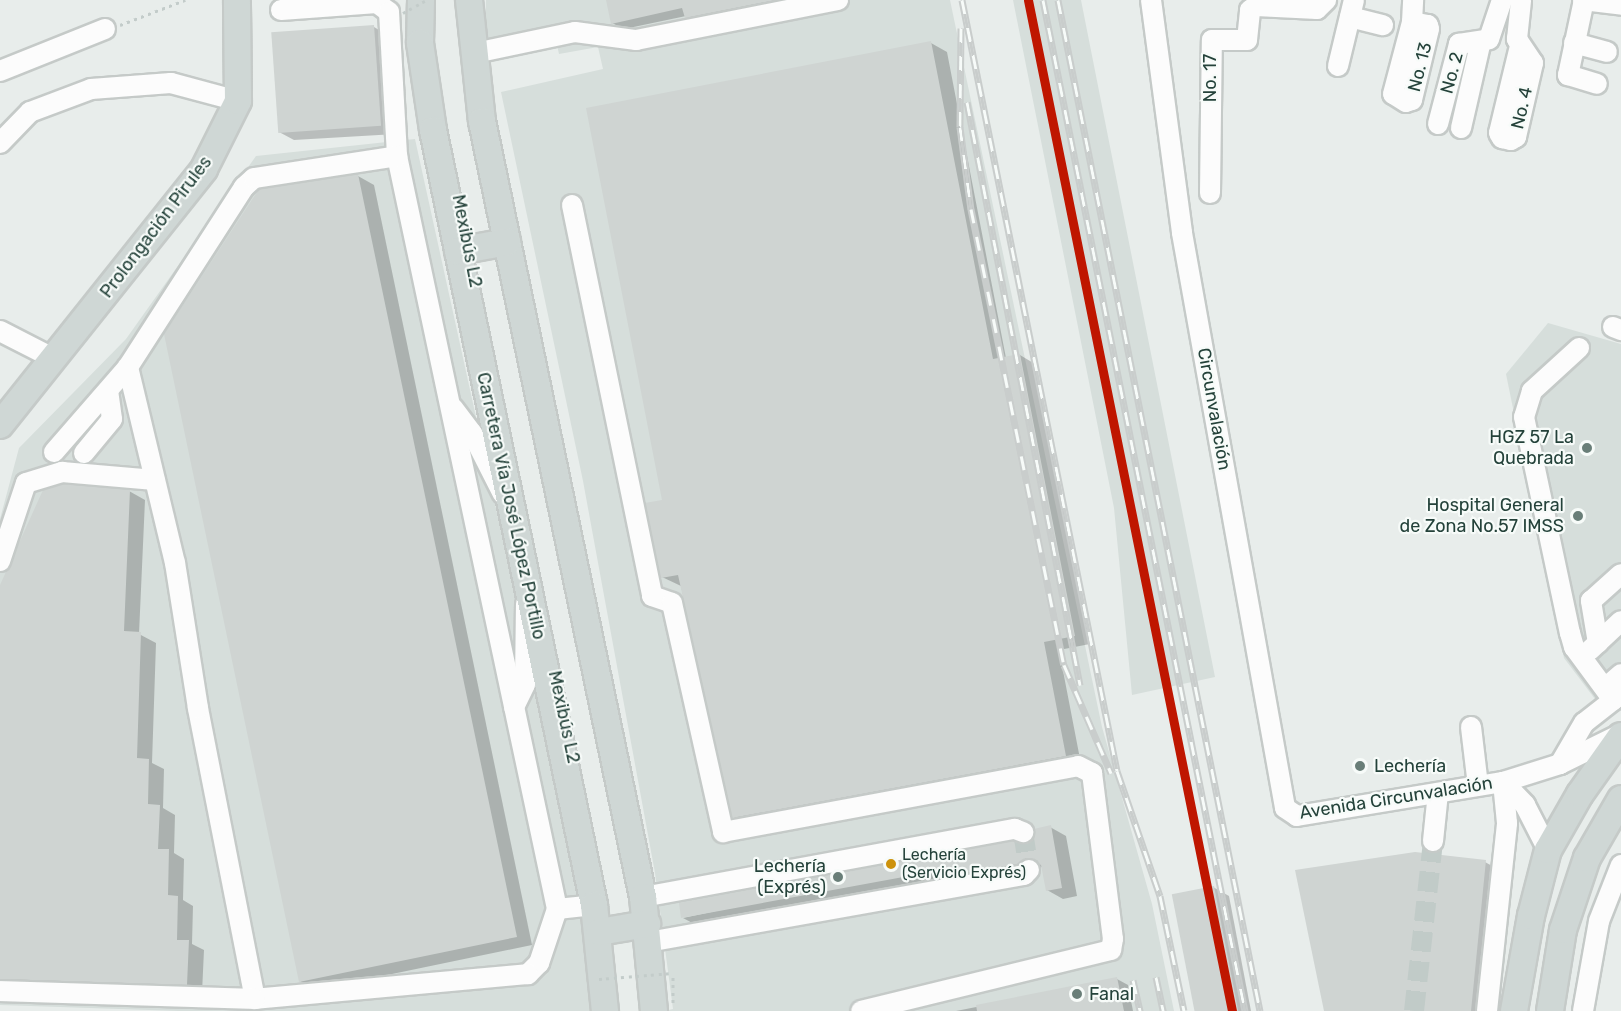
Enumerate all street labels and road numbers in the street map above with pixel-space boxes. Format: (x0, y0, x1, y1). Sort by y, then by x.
street label: No. 13 (1403, 40, 1437, 94)
street label: No. 2 (1436, 50, 1468, 96)
street label: No. 17 (1199, 54, 1221, 102)
street label: No. 4 (1507, 85, 1537, 131)
street label: Prolongación Pirules (96, 152, 216, 302)
street label: Mexibús L2 (447, 193, 487, 289)
street label: Circunvalación (1193, 346, 1235, 472)
street label: Carretera Vía José López Portillo (472, 370, 550, 642)
street label: Mexibús L2 (544, 669, 584, 765)
street label: Avenida Circunvalación (1298, 772, 1494, 824)

